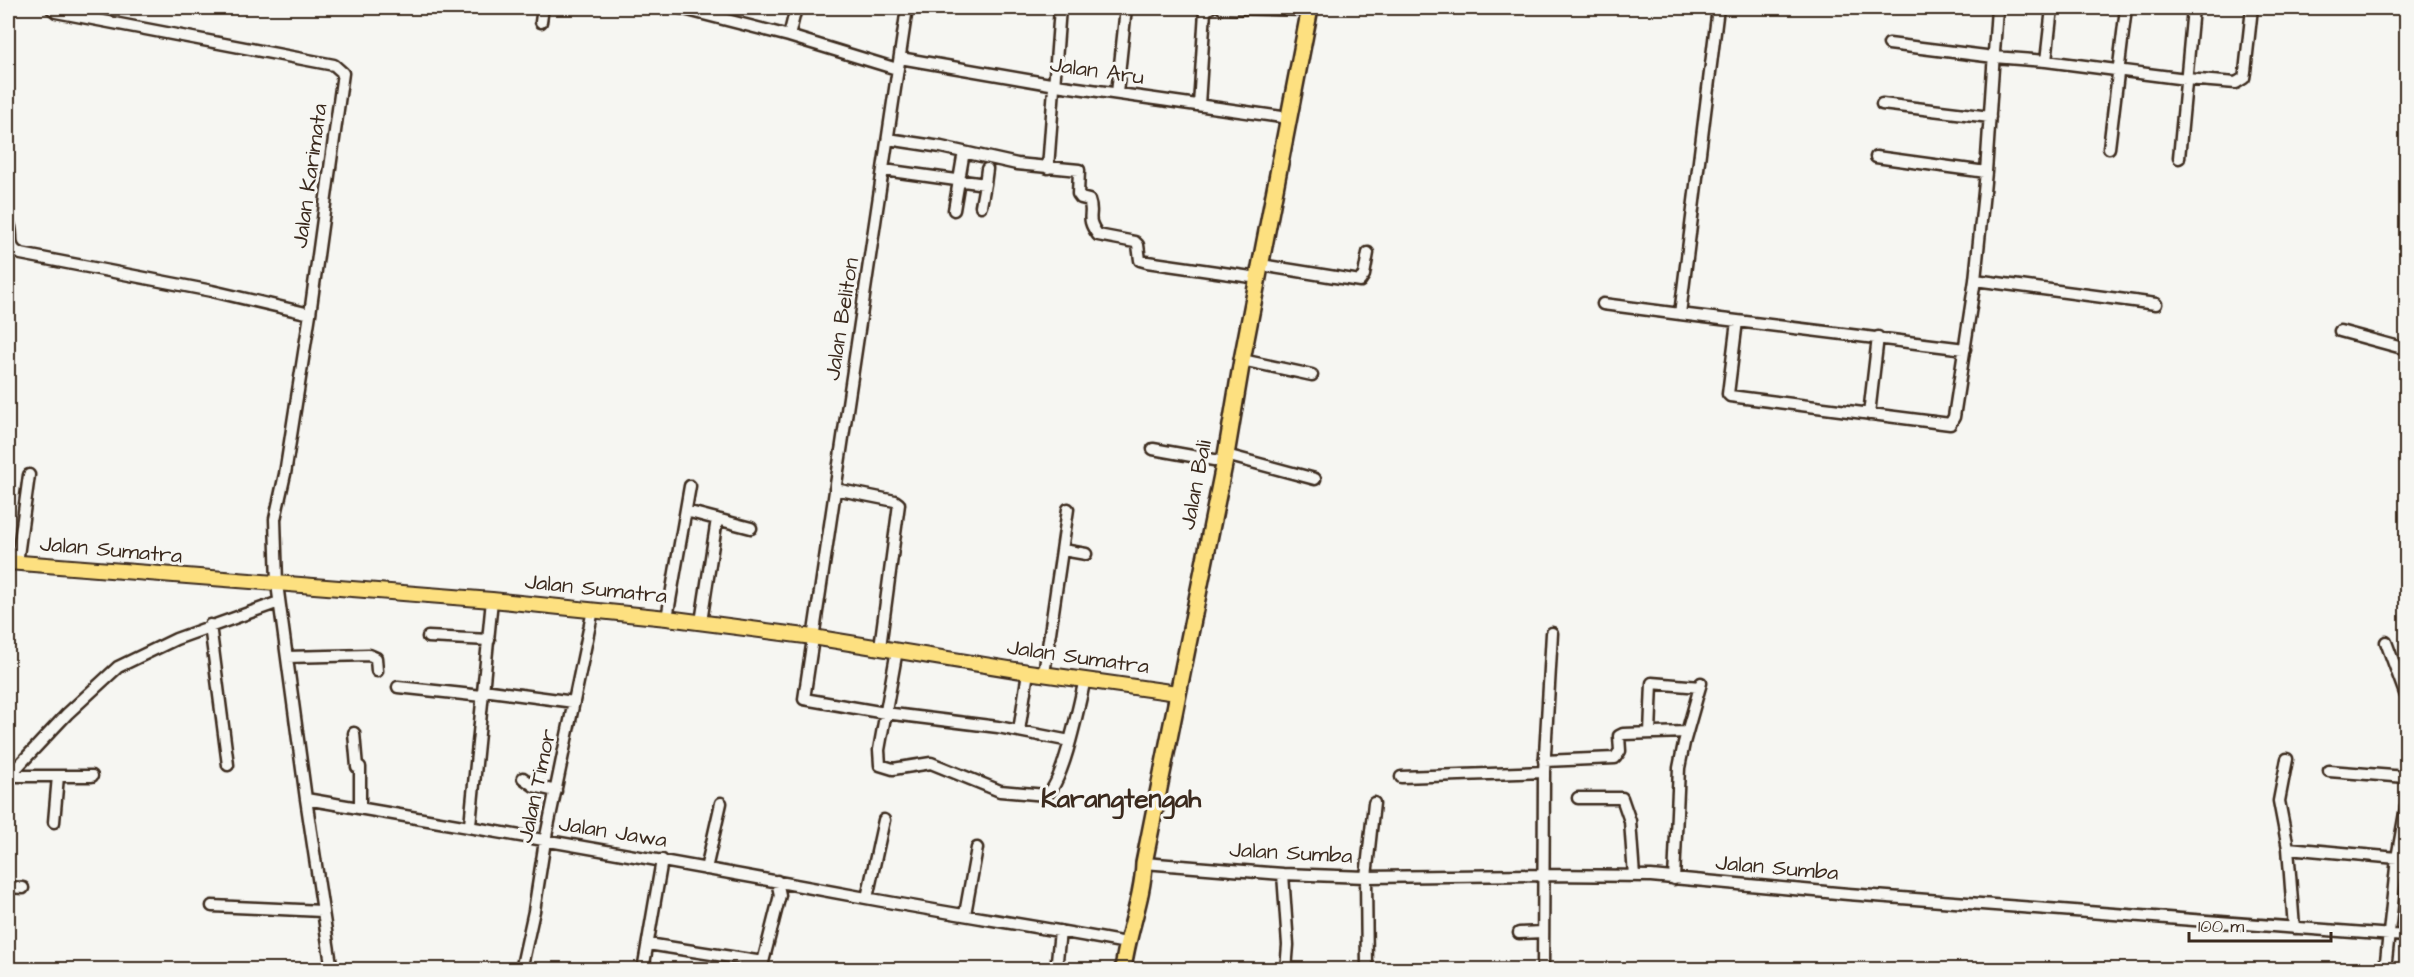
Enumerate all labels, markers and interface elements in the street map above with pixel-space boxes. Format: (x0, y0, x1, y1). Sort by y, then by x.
street label: Jalan Aru (1048, 49, 1146, 93)
street label: Jalan Karimata (285, 102, 335, 250)
street label: Jalan Beliton (817, 255, 867, 383)
street label: Jalan Bali (1172, 437, 1220, 533)
street label: Jalan Sumatra (38, 528, 184, 572)
street label: Jalan Sumatra (523, 566, 669, 612)
street label: Jalan Sumatra (1005, 632, 1151, 682)
street label: Jalan Timor (510, 726, 564, 846)
district label: Karangtengah (1041, 781, 1202, 820)
street label: Jalan Jawa (557, 808, 669, 856)
street label: Jalan Sumba (1229, 834, 1353, 872)
street label: Jalan Sumba (1714, 847, 1840, 889)
scale bar (2189, 905, 2332, 943)
text: 100 m (2198, 914, 2244, 939)

